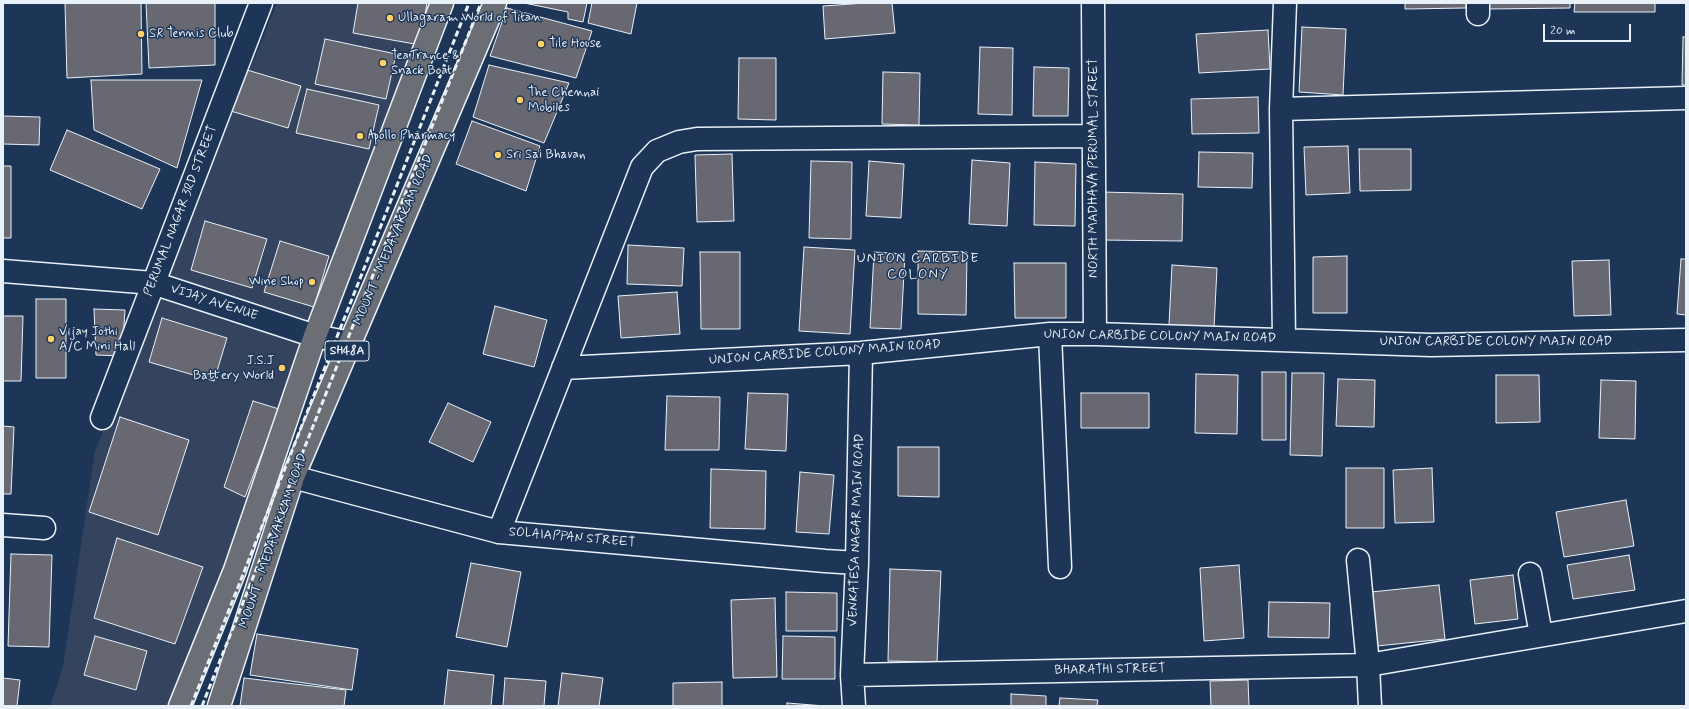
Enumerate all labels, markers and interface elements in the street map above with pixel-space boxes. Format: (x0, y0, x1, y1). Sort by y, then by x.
place label: Ullagaram World of Titan (398, 10, 541, 26)
marker: Ullagaram World of Titan (385, 13, 395, 23)
scale bar (1545, 16, 1633, 42)
text: 20 m (1550, 23, 1576, 39)
place label: SR Tennis Club (149, 26, 233, 42)
marker: SR Tennis Club (136, 29, 146, 39)
place label: Tile House (549, 36, 602, 52)
marker: Tile House (536, 39, 546, 49)
place label: TeaTrance & Snack Boat (391, 48, 459, 79)
marker: TeaTrance & Snack Boat (378, 58, 388, 68)
street label: NORTH MADHAVA PERUMAL STREET (1086, 58, 1102, 278)
place label: The Chennai Mobiles (528, 85, 599, 116)
marker: The Chennai Mobiles (515, 95, 525, 105)
street label: PERUMAL NAGAR 3RD STREET (141, 123, 221, 299)
place label: Apollo Pharmacy (368, 128, 455, 144)
marker: Apollo Pharmacy (355, 131, 365, 141)
place label: Sri Sai Bhavan (506, 147, 585, 163)
marker: Sri Sai Bhavan (493, 150, 503, 160)
street label: MOUNT - MEDAVAKKAM ROAD (351, 152, 437, 328)
district label: UNION CARBIDE COLONY (856, 251, 980, 284)
place label: Wine Shop (249, 274, 304, 290)
marker: Wine Shop (307, 277, 317, 287)
street label: VIJAY AVENUE (168, 282, 260, 324)
place label: Vijay Jothi A/C Mini Hall (59, 324, 135, 355)
street label: UNION CARBIDE COLONY MAIN ROAD (1044, 327, 1276, 347)
marker: Vijay Jothi A/C Mini Hall (46, 334, 56, 344)
street label: UNION CARBIDE COLONY MAIN ROAD (1380, 334, 1612, 350)
street label: UNION CARBIDE COLONY MAIN ROAD (708, 337, 942, 369)
road number: SH48A (325, 341, 369, 361)
place label: J.S.J Battery World (193, 353, 274, 384)
marker: J.S.J Battery World (277, 363, 287, 373)
street label: VENKATESA NAGAR MAIN ROAD (846, 433, 868, 627)
street label: MOUNT - MEDAVAKKAM ROAD (237, 451, 311, 631)
street label: SOLAIAPPAN STREET (508, 525, 636, 551)
street label: BHARATHI STREET (1054, 661, 1166, 679)

